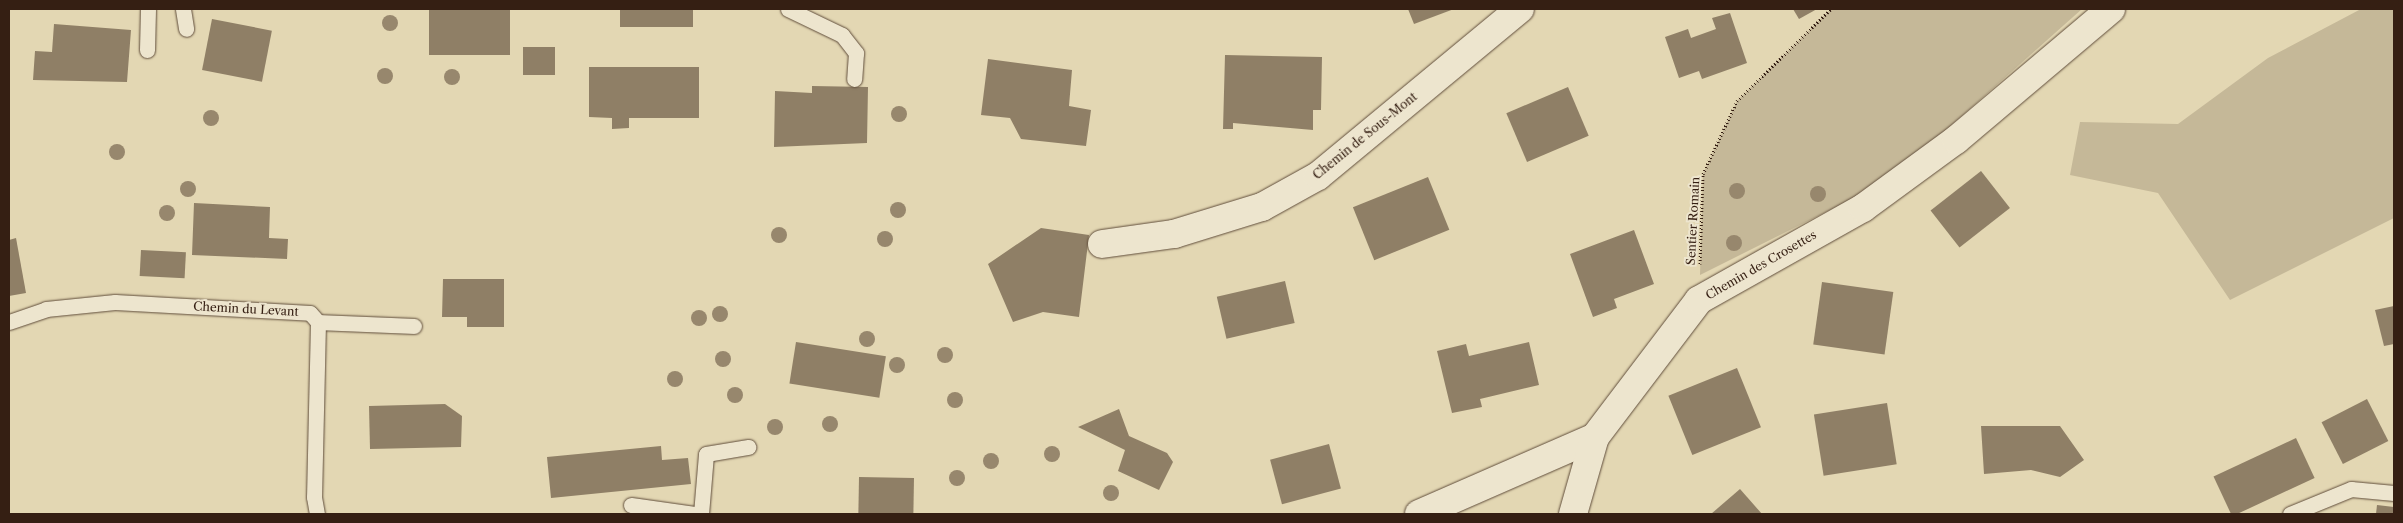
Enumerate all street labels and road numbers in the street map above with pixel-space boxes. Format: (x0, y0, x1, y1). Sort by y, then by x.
street label: Chemin de Sous-Mont (1310, 90, 1420, 182)
street label: Sentier Romain (1683, 176, 1703, 266)
street label: Chemin des Crosettes (1703, 227, 1819, 303)
street label: Chemin du Levant (193, 299, 299, 319)

